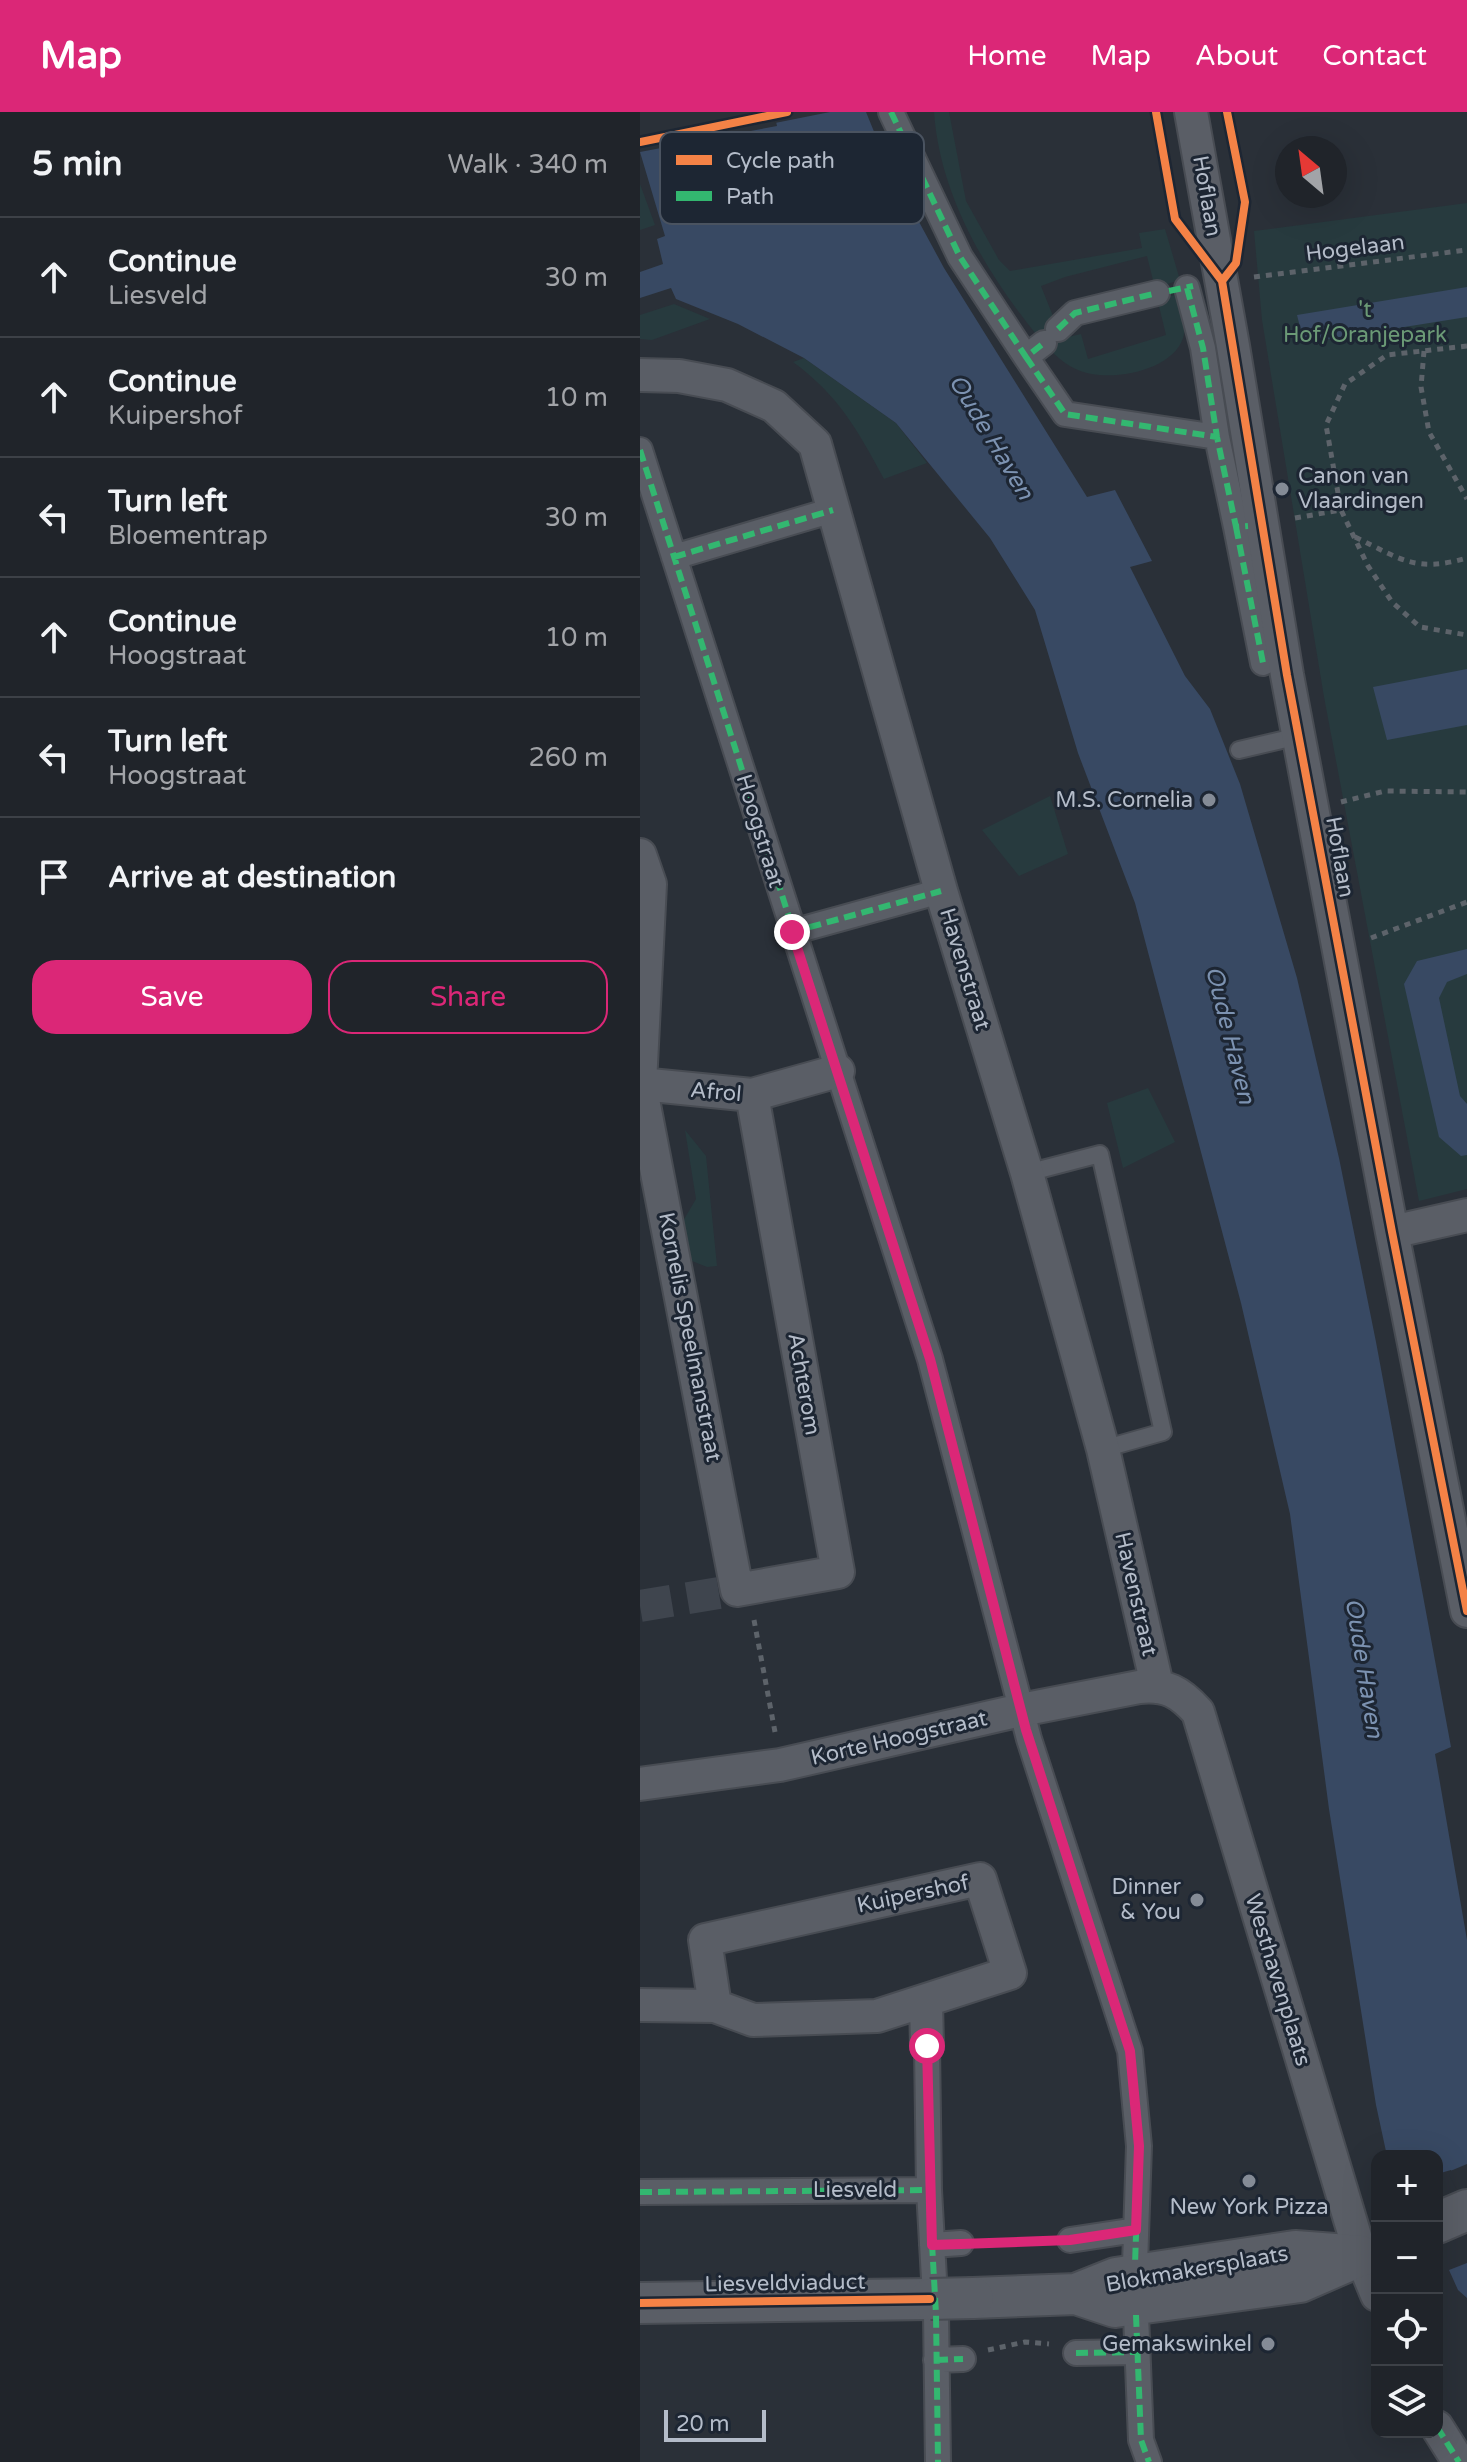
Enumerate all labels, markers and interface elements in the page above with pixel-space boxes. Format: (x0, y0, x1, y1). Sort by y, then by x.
text: Map (40, 33, 122, 79)
text: Home (967, 39, 1047, 73)
text: Map (1091, 39, 1151, 73)
text: About (1195, 39, 1278, 73)
text: Contact (1322, 39, 1427, 73)
legend (660, 132, 924, 224)
north arrow (1275, 136, 1347, 208)
text: 5 min (32, 144, 123, 185)
text: Cycle path (726, 148, 835, 174)
text: Walk · 340 m (448, 149, 608, 180)
street label: Hoflaan (1187, 154, 1227, 238)
text: Path (726, 184, 774, 210)
street label: Hogelaan (1304, 229, 1406, 267)
text: Continue (108, 243, 237, 280)
icon: ahead (32, 255, 76, 299)
text: 30 m (545, 262, 608, 293)
text: Liesveld (108, 280, 208, 311)
park label: 't Hof/Oranjepark (1283, 297, 1447, 348)
text: Continue (108, 363, 237, 400)
water label: Oude Haven (942, 369, 1040, 506)
icon: ahead (32, 375, 76, 419)
text: 10 m (545, 382, 608, 413)
text: Kuipershof (108, 400, 243, 431)
place label: Canon van Vlaardingen (1298, 463, 1424, 514)
marker: Canon van Vlaardingen (1273, 480, 1291, 498)
text: Turn left (108, 483, 227, 520)
icon: left (32, 495, 76, 539)
text: 30 m (545, 502, 608, 533)
text: Bloementrap (108, 520, 268, 551)
text: Continue (108, 603, 237, 640)
icon: ahead (32, 615, 76, 659)
text: 10 m (545, 622, 608, 653)
text: Hoogstraat (108, 640, 246, 671)
text: Turn left (108, 723, 227, 760)
icon: left (32, 735, 76, 779)
text: 260 m (528, 742, 608, 773)
text: Hoogstraat (108, 760, 246, 791)
street label: Hoogstraat (730, 771, 790, 891)
place label: M.S. Cornelia (1055, 787, 1193, 813)
marker: M.S. Cornelia (1200, 791, 1218, 809)
street label: Hoflaan (1320, 815, 1360, 899)
icon: arrive (32, 855, 76, 899)
text: Arrive at destination (108, 859, 396, 896)
street label: Havenstraat (934, 905, 996, 1033)
route end (774, 914, 810, 950)
button: Save (32, 960, 312, 1034)
button: Share (328, 960, 608, 1034)
water label: Oude Haven (1199, 963, 1261, 1108)
street label: Afrol (689, 1077, 743, 1107)
street label: Kornelis Speelmanstraat (653, 1210, 727, 1464)
street label: Achterom (782, 1331, 826, 1437)
street label: Havenstraat (1109, 1530, 1163, 1658)
water label: Oude Haven (1339, 1596, 1390, 1741)
street label: Korte Hoogstraat (808, 1705, 990, 1771)
street label: Kuipershof (855, 1869, 972, 1919)
place label: Dinner & You (1112, 1874, 1182, 1925)
marker: Dinner & You (1188, 1891, 1206, 1909)
street label: Westhavenplaats (1240, 1891, 1316, 2069)
route start (909, 2028, 945, 2064)
map controls (1371, 2150, 1443, 2438)
button: + (1371, 2150, 1443, 2222)
marker: New York Pizza (1240, 2172, 1258, 2190)
street label: Liesveld (813, 2177, 897, 2203)
place label: New York Pizza (1169, 2194, 1329, 2220)
button: − (1371, 2222, 1443, 2294)
street label: Blokmakersplaats (1104, 2240, 1290, 2298)
street label: Liesveldviaduct (704, 2269, 866, 2297)
button: locate (1371, 2294, 1443, 2366)
place label: Gemakswinkel (1102, 2331, 1252, 2357)
marker: Gemakswinkel (1259, 2335, 1277, 2353)
button: layers (1371, 2366, 1443, 2438)
scale bar (664, 2406, 766, 2442)
text: 20 m (676, 2411, 730, 2437)

